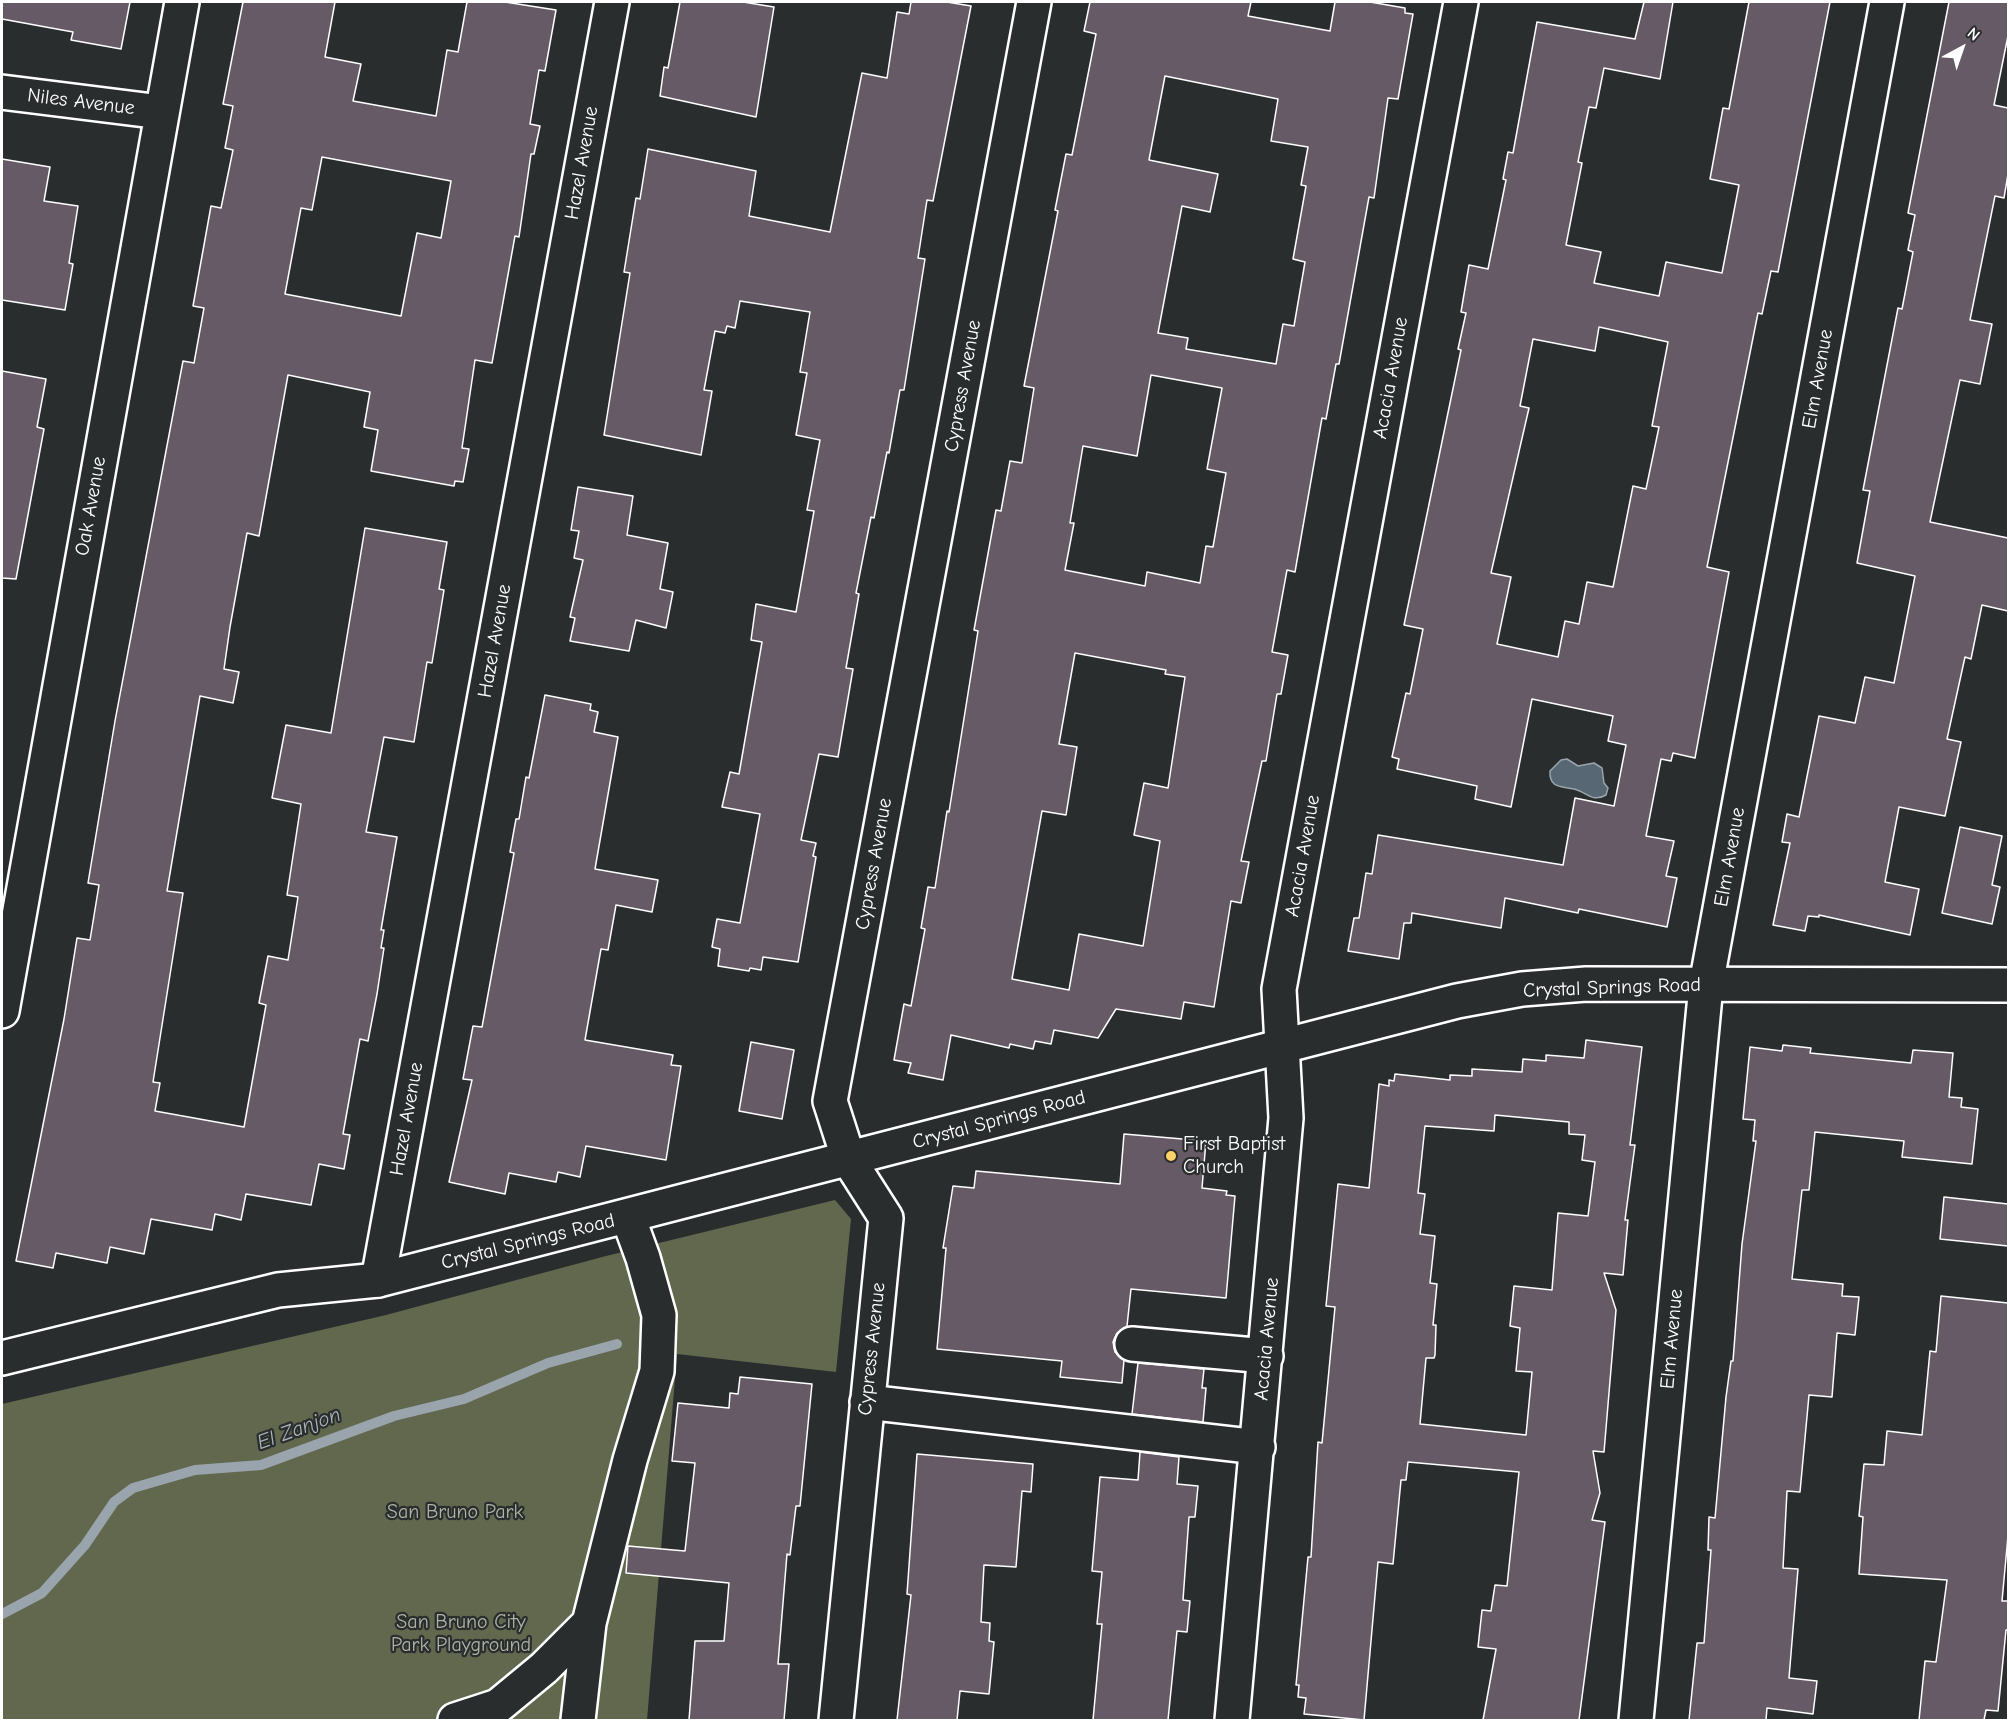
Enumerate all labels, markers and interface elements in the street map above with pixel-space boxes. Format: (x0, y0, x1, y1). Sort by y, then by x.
north arrow (1932, 18, 1992, 78)
text: N (1964, 24, 1983, 44)
street label: Niles Avenue (26, 84, 136, 120)
street label: Hazel Avenue (560, 104, 604, 222)
street label: Acacia Avenue (1368, 315, 1414, 441)
street label: Cypress Avenue (940, 318, 986, 454)
street label: Elm Avenue (1797, 327, 1839, 431)
street label: Oak Avenue (70, 454, 112, 558)
street label: Hazel Avenue (473, 582, 517, 700)
street label: Acacia Avenue (1280, 793, 1326, 919)
street label: Cypress Avenue (851, 796, 897, 932)
street label: Elm Avenue (1709, 805, 1751, 909)
street label: Crystal Springs Road (1523, 973, 1701, 1003)
street label: Hazel Avenue (385, 1060, 429, 1178)
street label: Crystal Springs Road (910, 1085, 1088, 1155)
place label: First Baptist Church (1183, 1132, 1285, 1179)
marker: First Baptist Church (1164, 1149, 1178, 1163)
street label: Crystal Springs Road (439, 1209, 617, 1275)
street label: Acacia Avenue (1250, 1276, 1284, 1402)
street label: Cypress Avenue (853, 1281, 891, 1417)
street label: Elm Avenue (1656, 1288, 1688, 1390)
water label: El Zanjon (254, 1402, 344, 1456)
park label: San Bruno Park (387, 1500, 523, 1524)
park label: San Bruno City Park Playground (391, 1610, 531, 1657)

